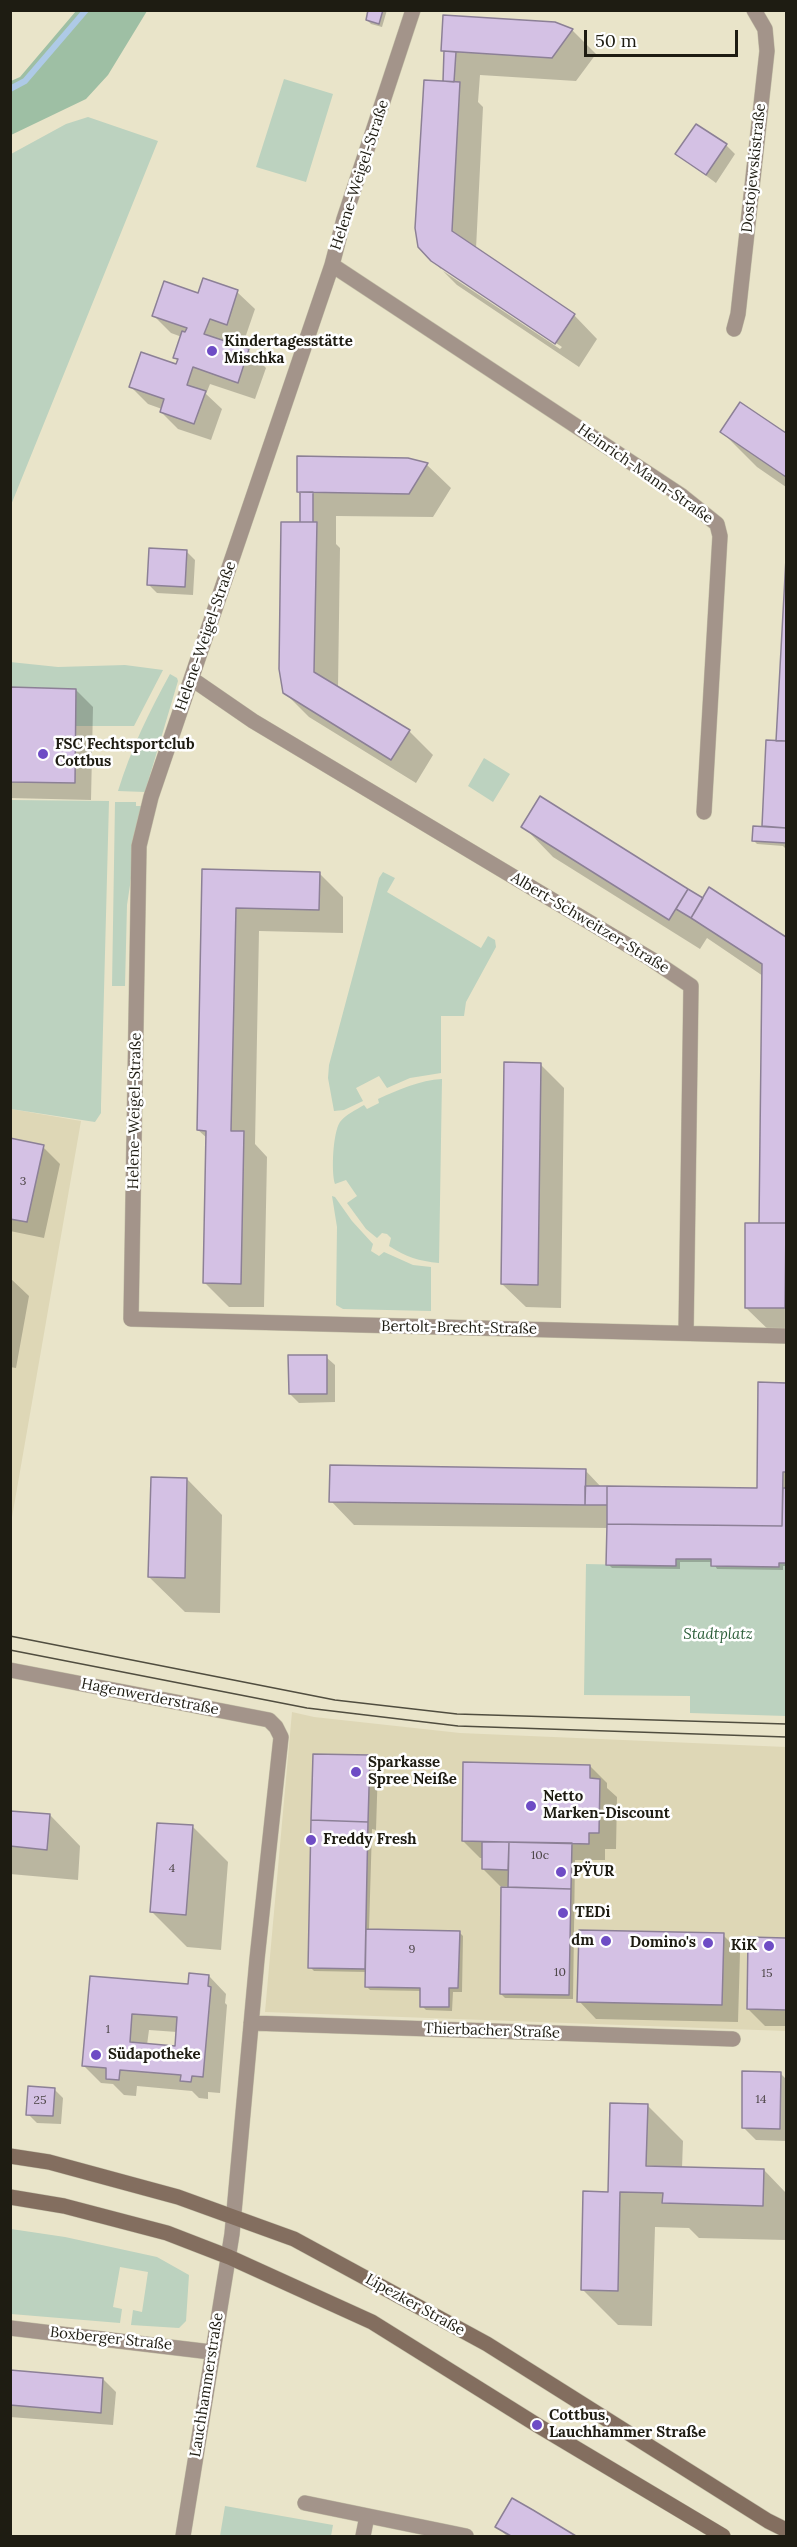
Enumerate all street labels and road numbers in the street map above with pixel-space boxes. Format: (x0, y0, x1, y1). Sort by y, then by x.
street label: Helene-Weigel-Straße (327, 98, 393, 252)
street label: Dostojewskistraße (738, 102, 770, 234)
street label: Heinrich-Mann-Straße (574, 420, 716, 528)
street label: Helene-Weigel-Straße (172, 559, 240, 713)
street label: Albert-Schweitzer-Straße (508, 869, 672, 977)
street label: Helene-Weigel-Straße (125, 1032, 145, 1190)
street label: Bertolt-Brecht-Straße (381, 1318, 537, 1338)
street label: Hagenwerderstraße (80, 1675, 220, 1719)
street label: Thierbacher Straße (424, 2020, 560, 2042)
street label: Lipezker Straße (362, 2270, 468, 2340)
street label: Lauchhammerstraße (187, 2312, 227, 2458)
street label: Boxberger Straße (49, 2324, 173, 2354)

